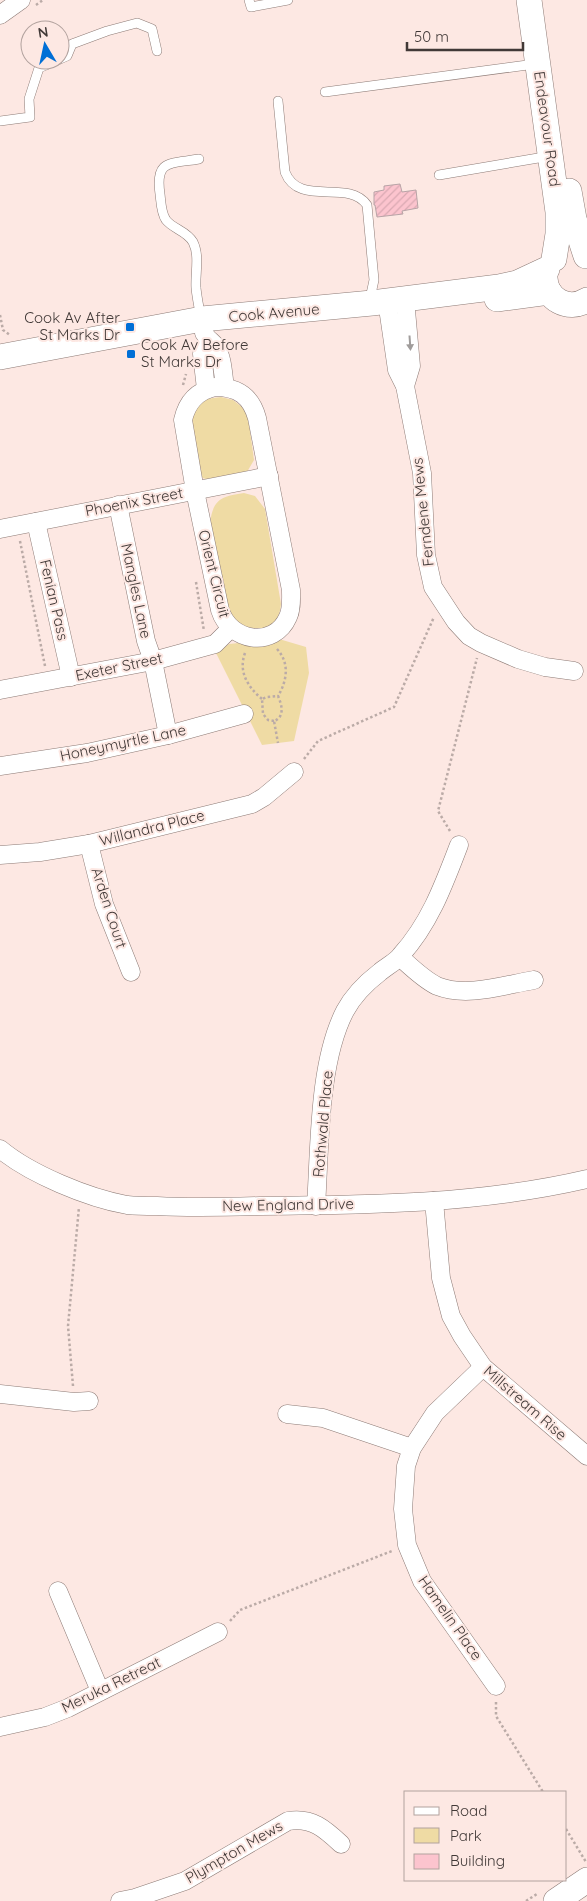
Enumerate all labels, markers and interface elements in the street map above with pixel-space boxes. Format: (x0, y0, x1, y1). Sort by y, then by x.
north arrow (20, 20, 70, 70)
scale bar (407, 20, 523, 52)
text: N (36, 22, 49, 42)
text: 50 m (414, 27, 449, 46)
street label: Endeavour Road (530, 70, 565, 188)
street label: Cook Avenue (228, 299, 320, 326)
place label: Cook Av After St Marks Dr (24, 308, 120, 344)
marker: Cook Av After St Marks Dr (124, 321, 136, 333)
place label: Cook Av Before St Marks Dr (141, 335, 248, 371)
one-way arrow (406, 335, 414, 351)
marker: Cook Av Before St Marks Dr (125, 348, 137, 360)
street label: Ferndene Mews (407, 457, 438, 567)
street label: Phoenix Street (83, 483, 184, 520)
street label: Orient Circuit (194, 528, 235, 620)
street label: Mangles Lane (117, 542, 156, 640)
street label: Fenian Pass (36, 558, 73, 642)
street label: Exeter Street (74, 648, 164, 685)
street label: Honeymyrtle Lane (58, 720, 188, 765)
street label: Willandra Place (97, 805, 207, 850)
street label: Arden Court (88, 865, 131, 951)
street label: Rothwald Place (308, 1070, 337, 1178)
street label: New England Drive (222, 1194, 354, 1215)
street label: Millstream Rise (480, 1361, 571, 1444)
street label: Hamelin Place (414, 1572, 487, 1664)
street label: Meruka Retreat (58, 1652, 163, 1717)
legend (404, 1791, 567, 1881)
text: Road (450, 1801, 487, 1820)
street label: Plympton Mews (182, 1816, 286, 1887)
text: Park (450, 1826, 482, 1845)
text: Building (450, 1851, 505, 1870)

